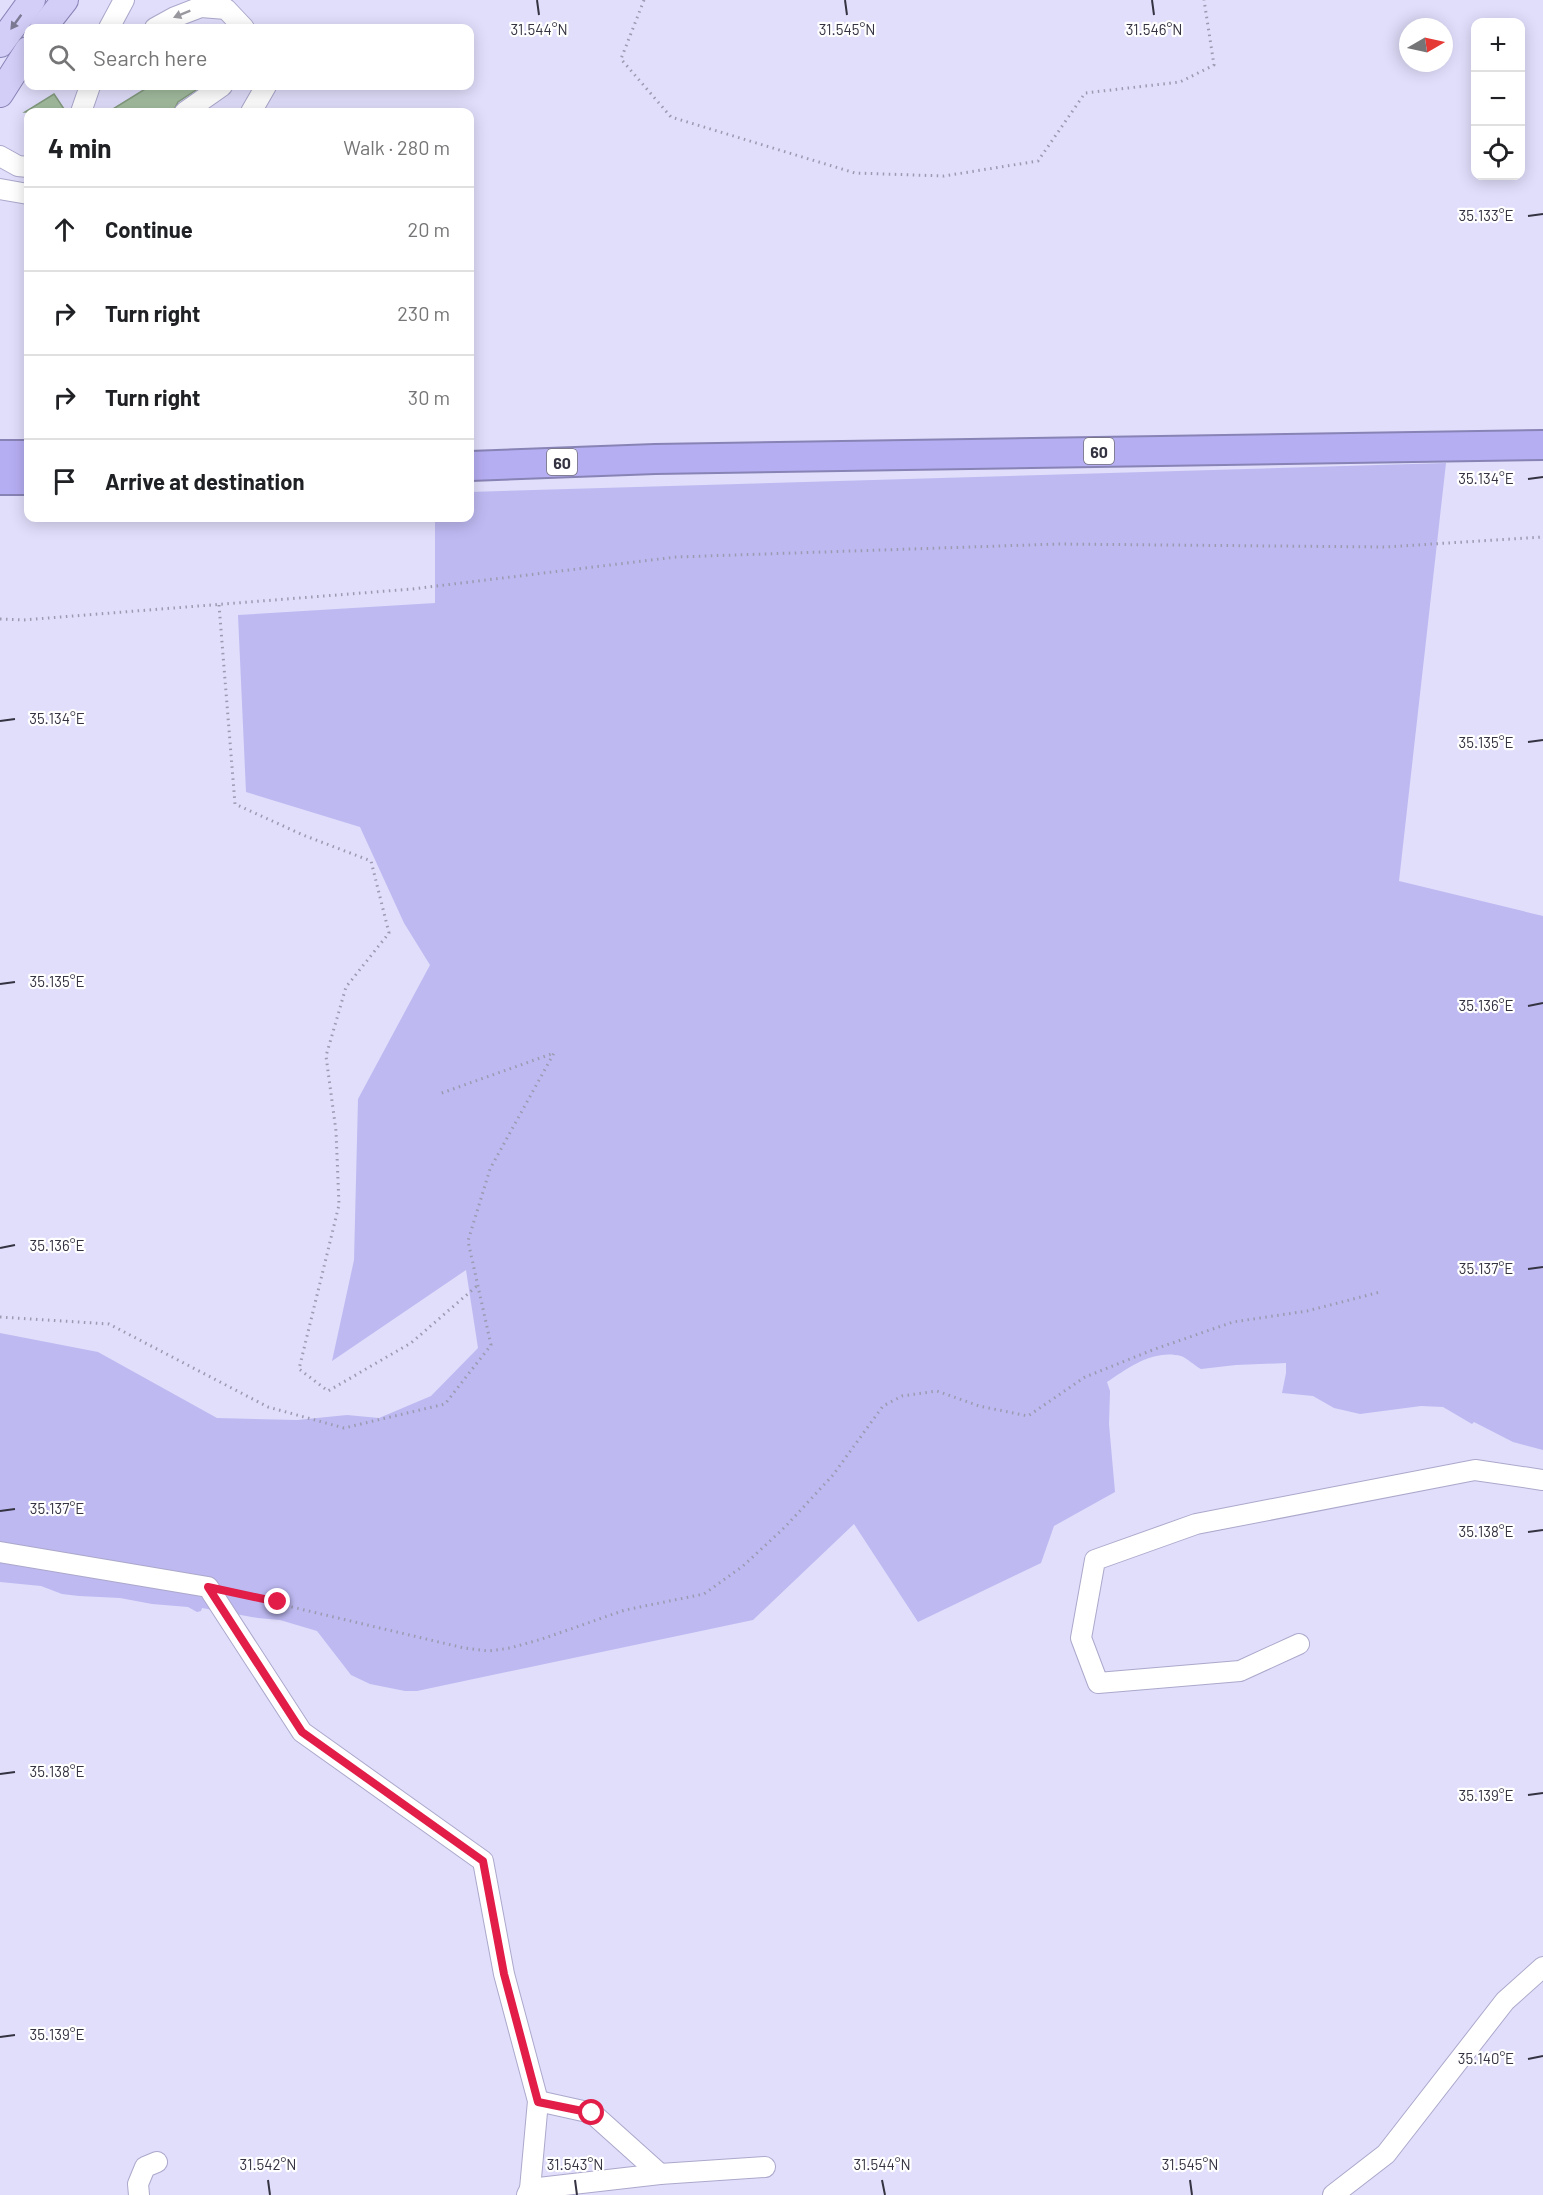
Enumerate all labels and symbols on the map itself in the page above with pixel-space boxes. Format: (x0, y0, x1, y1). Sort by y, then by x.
one-way arrow (173, 10, 191, 19)
one-way arrow (10, 14, 22, 29)
north arrow (1399, 18, 1453, 72)
text: 31.544°N (510, 20, 568, 38)
text: 31.545°N (819, 20, 875, 38)
text: 31.546°N (1126, 20, 1182, 38)
text: 35.133°E (1458, 206, 1514, 224)
road number: 60 (1084, 438, 1114, 464)
road number: 60 (547, 449, 577, 475)
text: 35.134°E (1458, 469, 1514, 487)
text: 35.134°E (29, 709, 85, 727)
text: 35.135°E (1458, 733, 1514, 751)
text: 35.135°E (29, 972, 85, 990)
text: 35.136°E (1458, 996, 1514, 1014)
text: 35.136°E (29, 1236, 85, 1254)
text: 35.137°E (1459, 1259, 1513, 1277)
text: 35.137°E (30, 1499, 84, 1517)
text: 35.138°E (1458, 1522, 1514, 1540)
route end (264, 1588, 290, 1614)
text: 35.138°E (29, 1762, 85, 1780)
text: 35.139°E (1458, 1786, 1514, 1804)
text: 35.139°E (29, 2025, 85, 2043)
text: 35.140°E (1458, 2049, 1514, 2067)
route start (578, 2099, 604, 2125)
text: 31.542°N (240, 2155, 296, 2173)
text: 31.543°N (547, 2155, 603, 2173)
text: 31.544°N (853, 2155, 911, 2173)
text: 31.545°N (1162, 2155, 1218, 2173)

